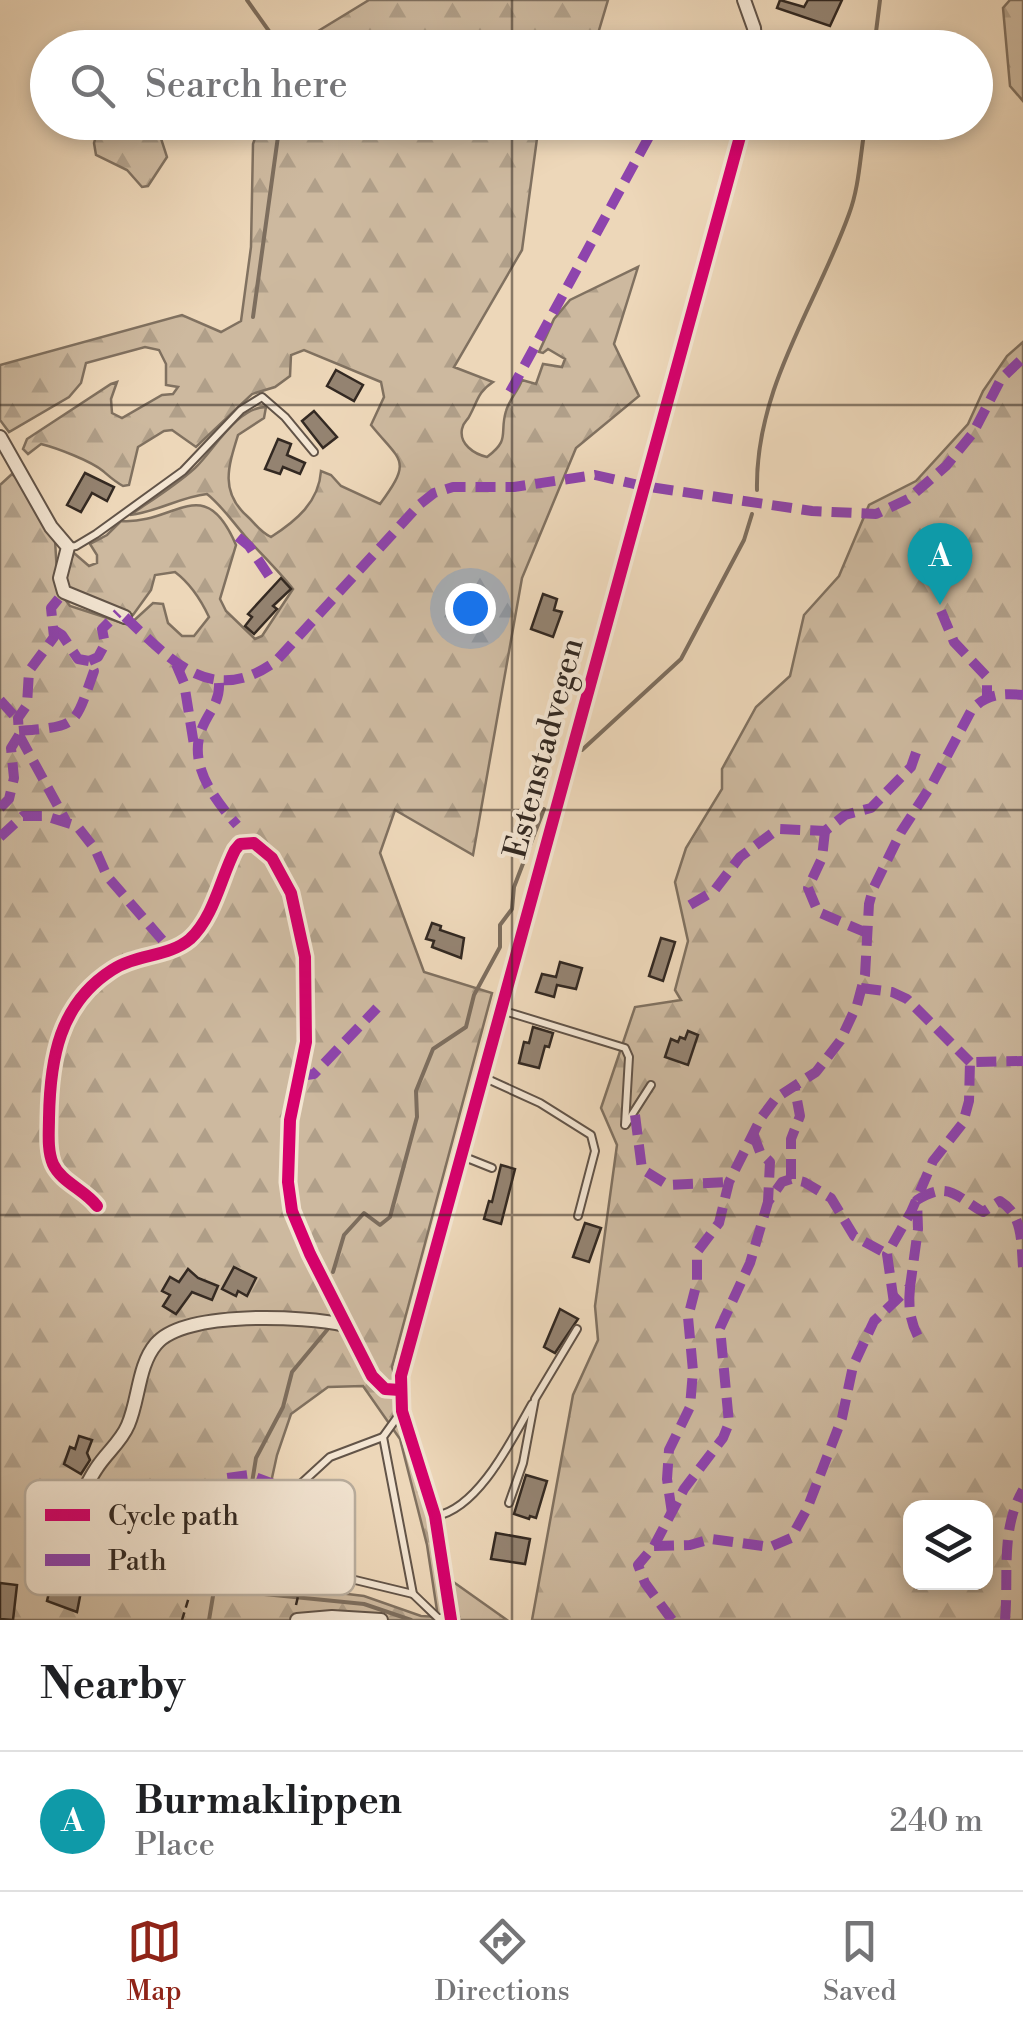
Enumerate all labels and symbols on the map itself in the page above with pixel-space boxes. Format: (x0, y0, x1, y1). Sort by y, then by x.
pin: A (908, 522, 972, 605)
your location (445, 583, 496, 634)
street label: Estenstadvegen (495, 634, 593, 863)
legend (25, 1480, 355, 1595)
text: Cycle path (108, 1499, 239, 1534)
text: Path (108, 1544, 167, 1579)

